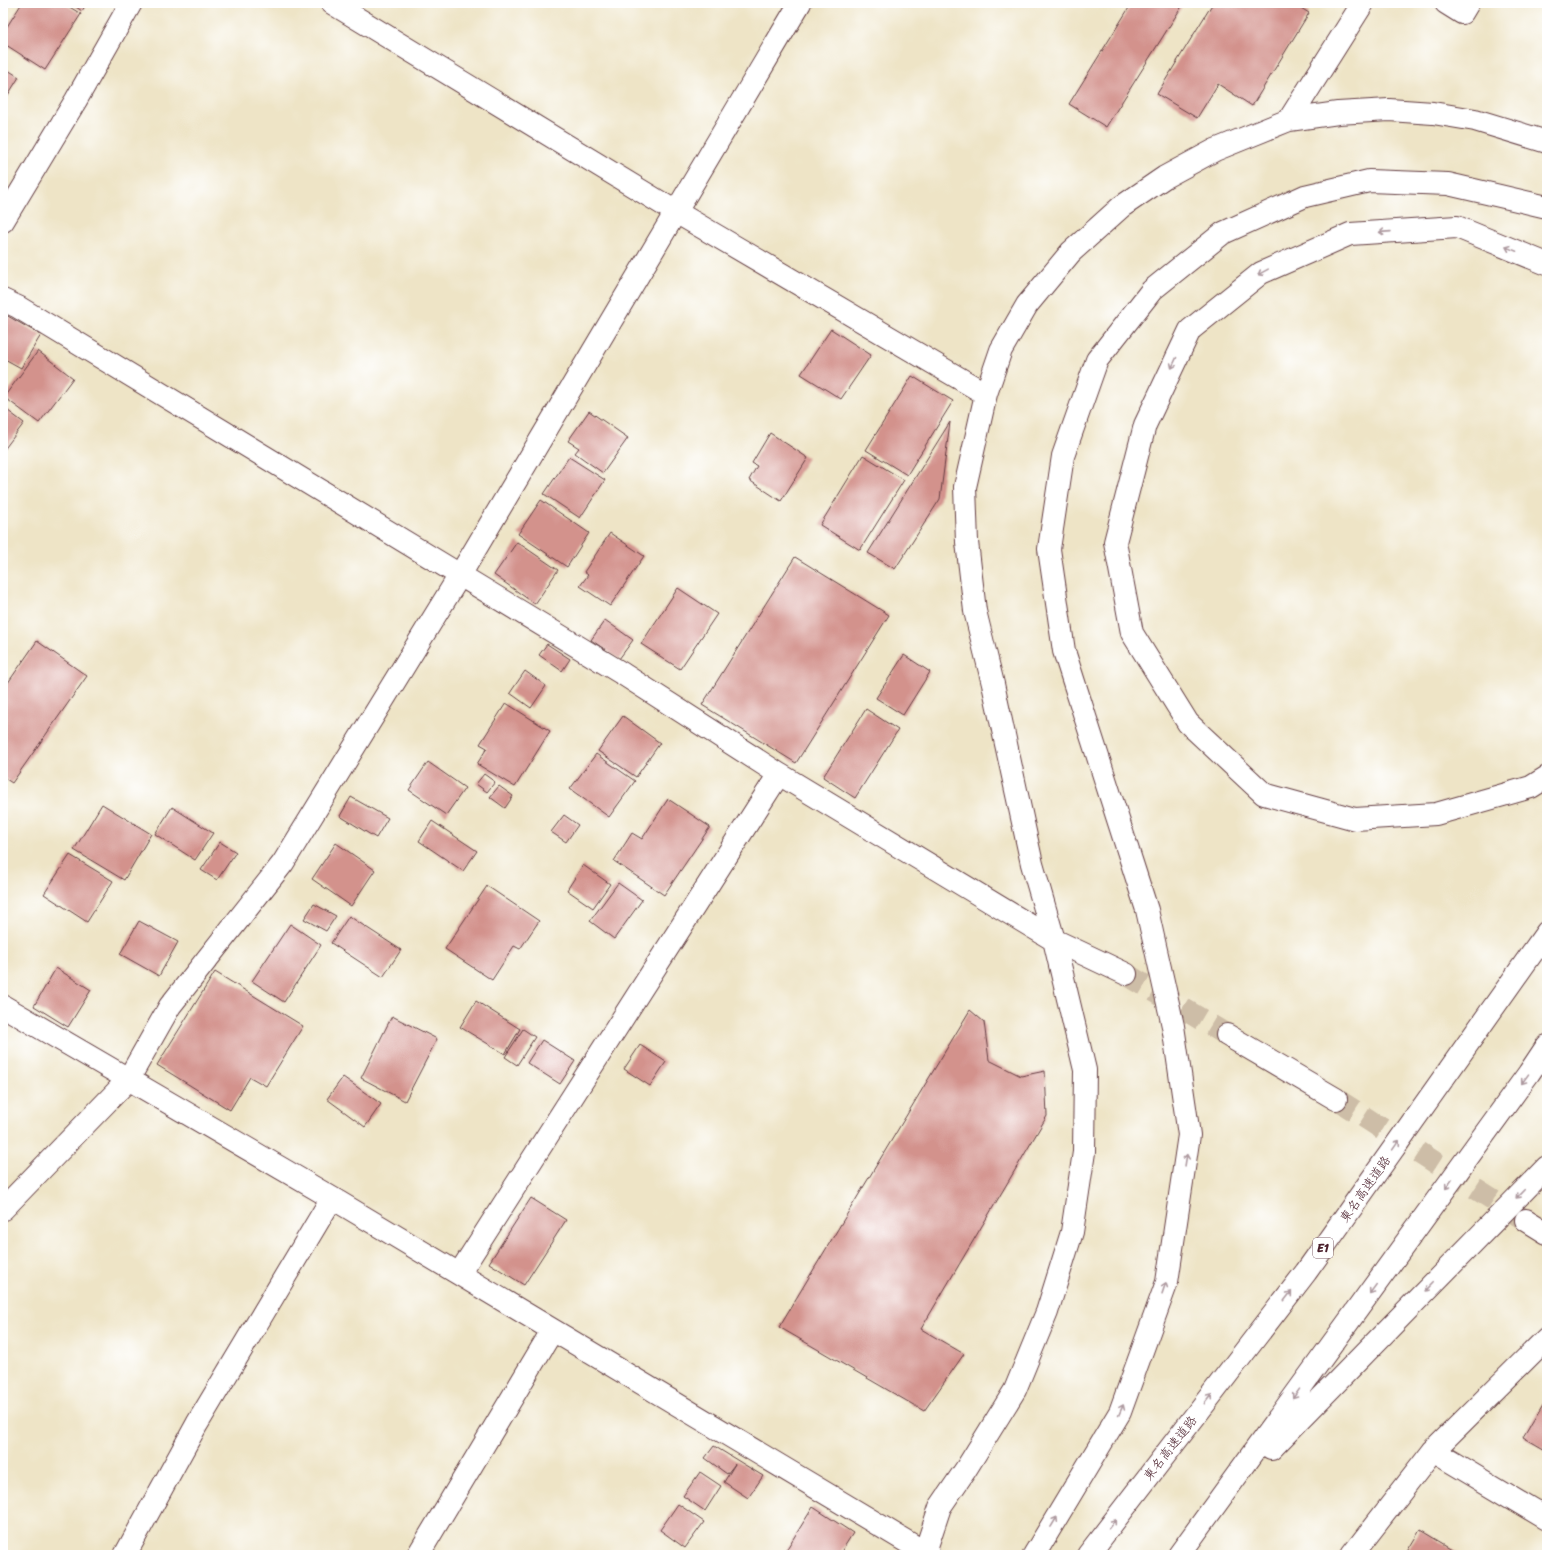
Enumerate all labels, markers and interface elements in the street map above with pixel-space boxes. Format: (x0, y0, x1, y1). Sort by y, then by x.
one-way arrow (1379, 228, 1392, 235)
one-way arrow (1505, 245, 1517, 252)
one-way arrow (1258, 269, 1270, 277)
one-way arrow (1170, 357, 1177, 369)
one-way arrow (1521, 1073, 1529, 1084)
one-way arrow (1392, 1140, 1400, 1151)
street label: 東名高速道路 (1333, 1150, 1397, 1228)
one-way arrow (1182, 1153, 1190, 1166)
one-way arrow (1445, 1178, 1453, 1189)
one-way arrow (1515, 1189, 1524, 1199)
road number: E1 (1313, 1238, 1333, 1258)
one-way arrow (1161, 1282, 1169, 1294)
one-way arrow (1424, 1282, 1434, 1292)
one-way arrow (1369, 1284, 1377, 1295)
one-way arrow (1283, 1291, 1292, 1302)
one-way arrow (1292, 1389, 1301, 1400)
one-way arrow (1204, 1394, 1213, 1405)
one-way arrow (1117, 1404, 1125, 1416)
street label: 東名高速道路 (1137, 1410, 1203, 1486)
one-way arrow (1050, 1517, 1058, 1528)
one-way arrow (1108, 1519, 1116, 1530)

